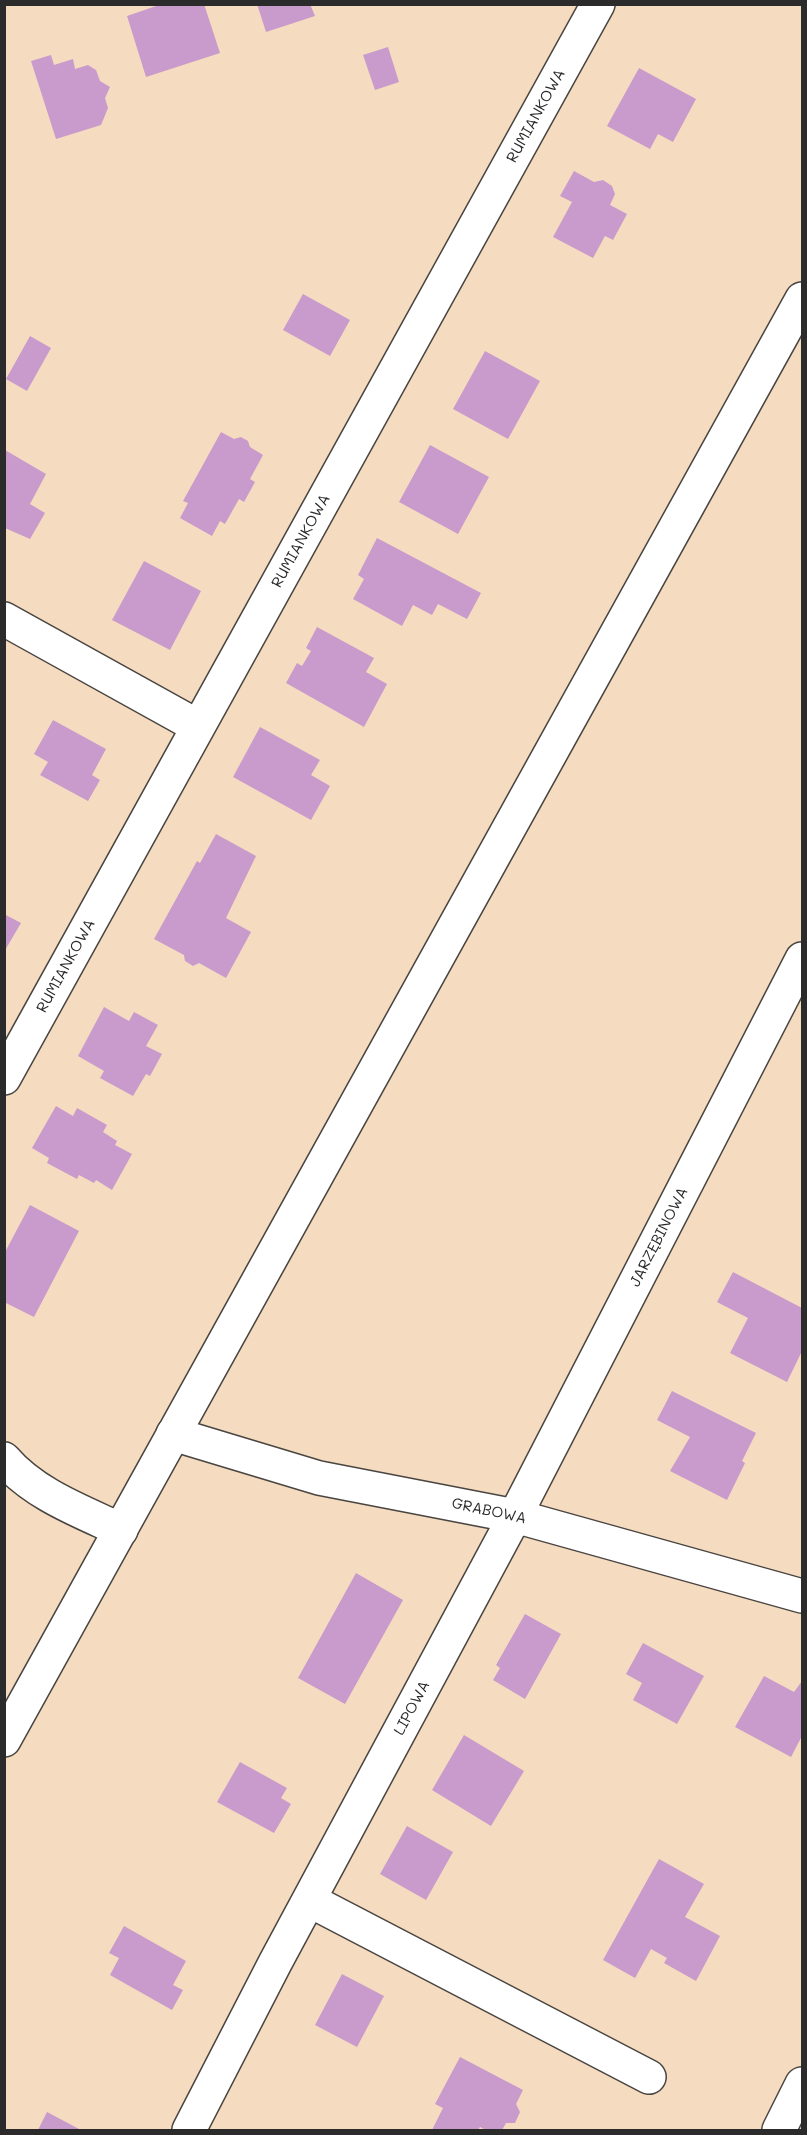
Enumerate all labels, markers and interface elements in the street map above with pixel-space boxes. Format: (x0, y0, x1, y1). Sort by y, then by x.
street label: RUMIANKOWA (503, 66, 569, 166)
street label: RUMIANKOWA (268, 491, 334, 591)
street label: RUMIANKOWA (33, 916, 99, 1016)
street label: JARZĘBINOWA (626, 1184, 692, 1290)
street label: GRABOWA (450, 1494, 528, 1528)
street label: LIPOWA (390, 1678, 434, 1738)

